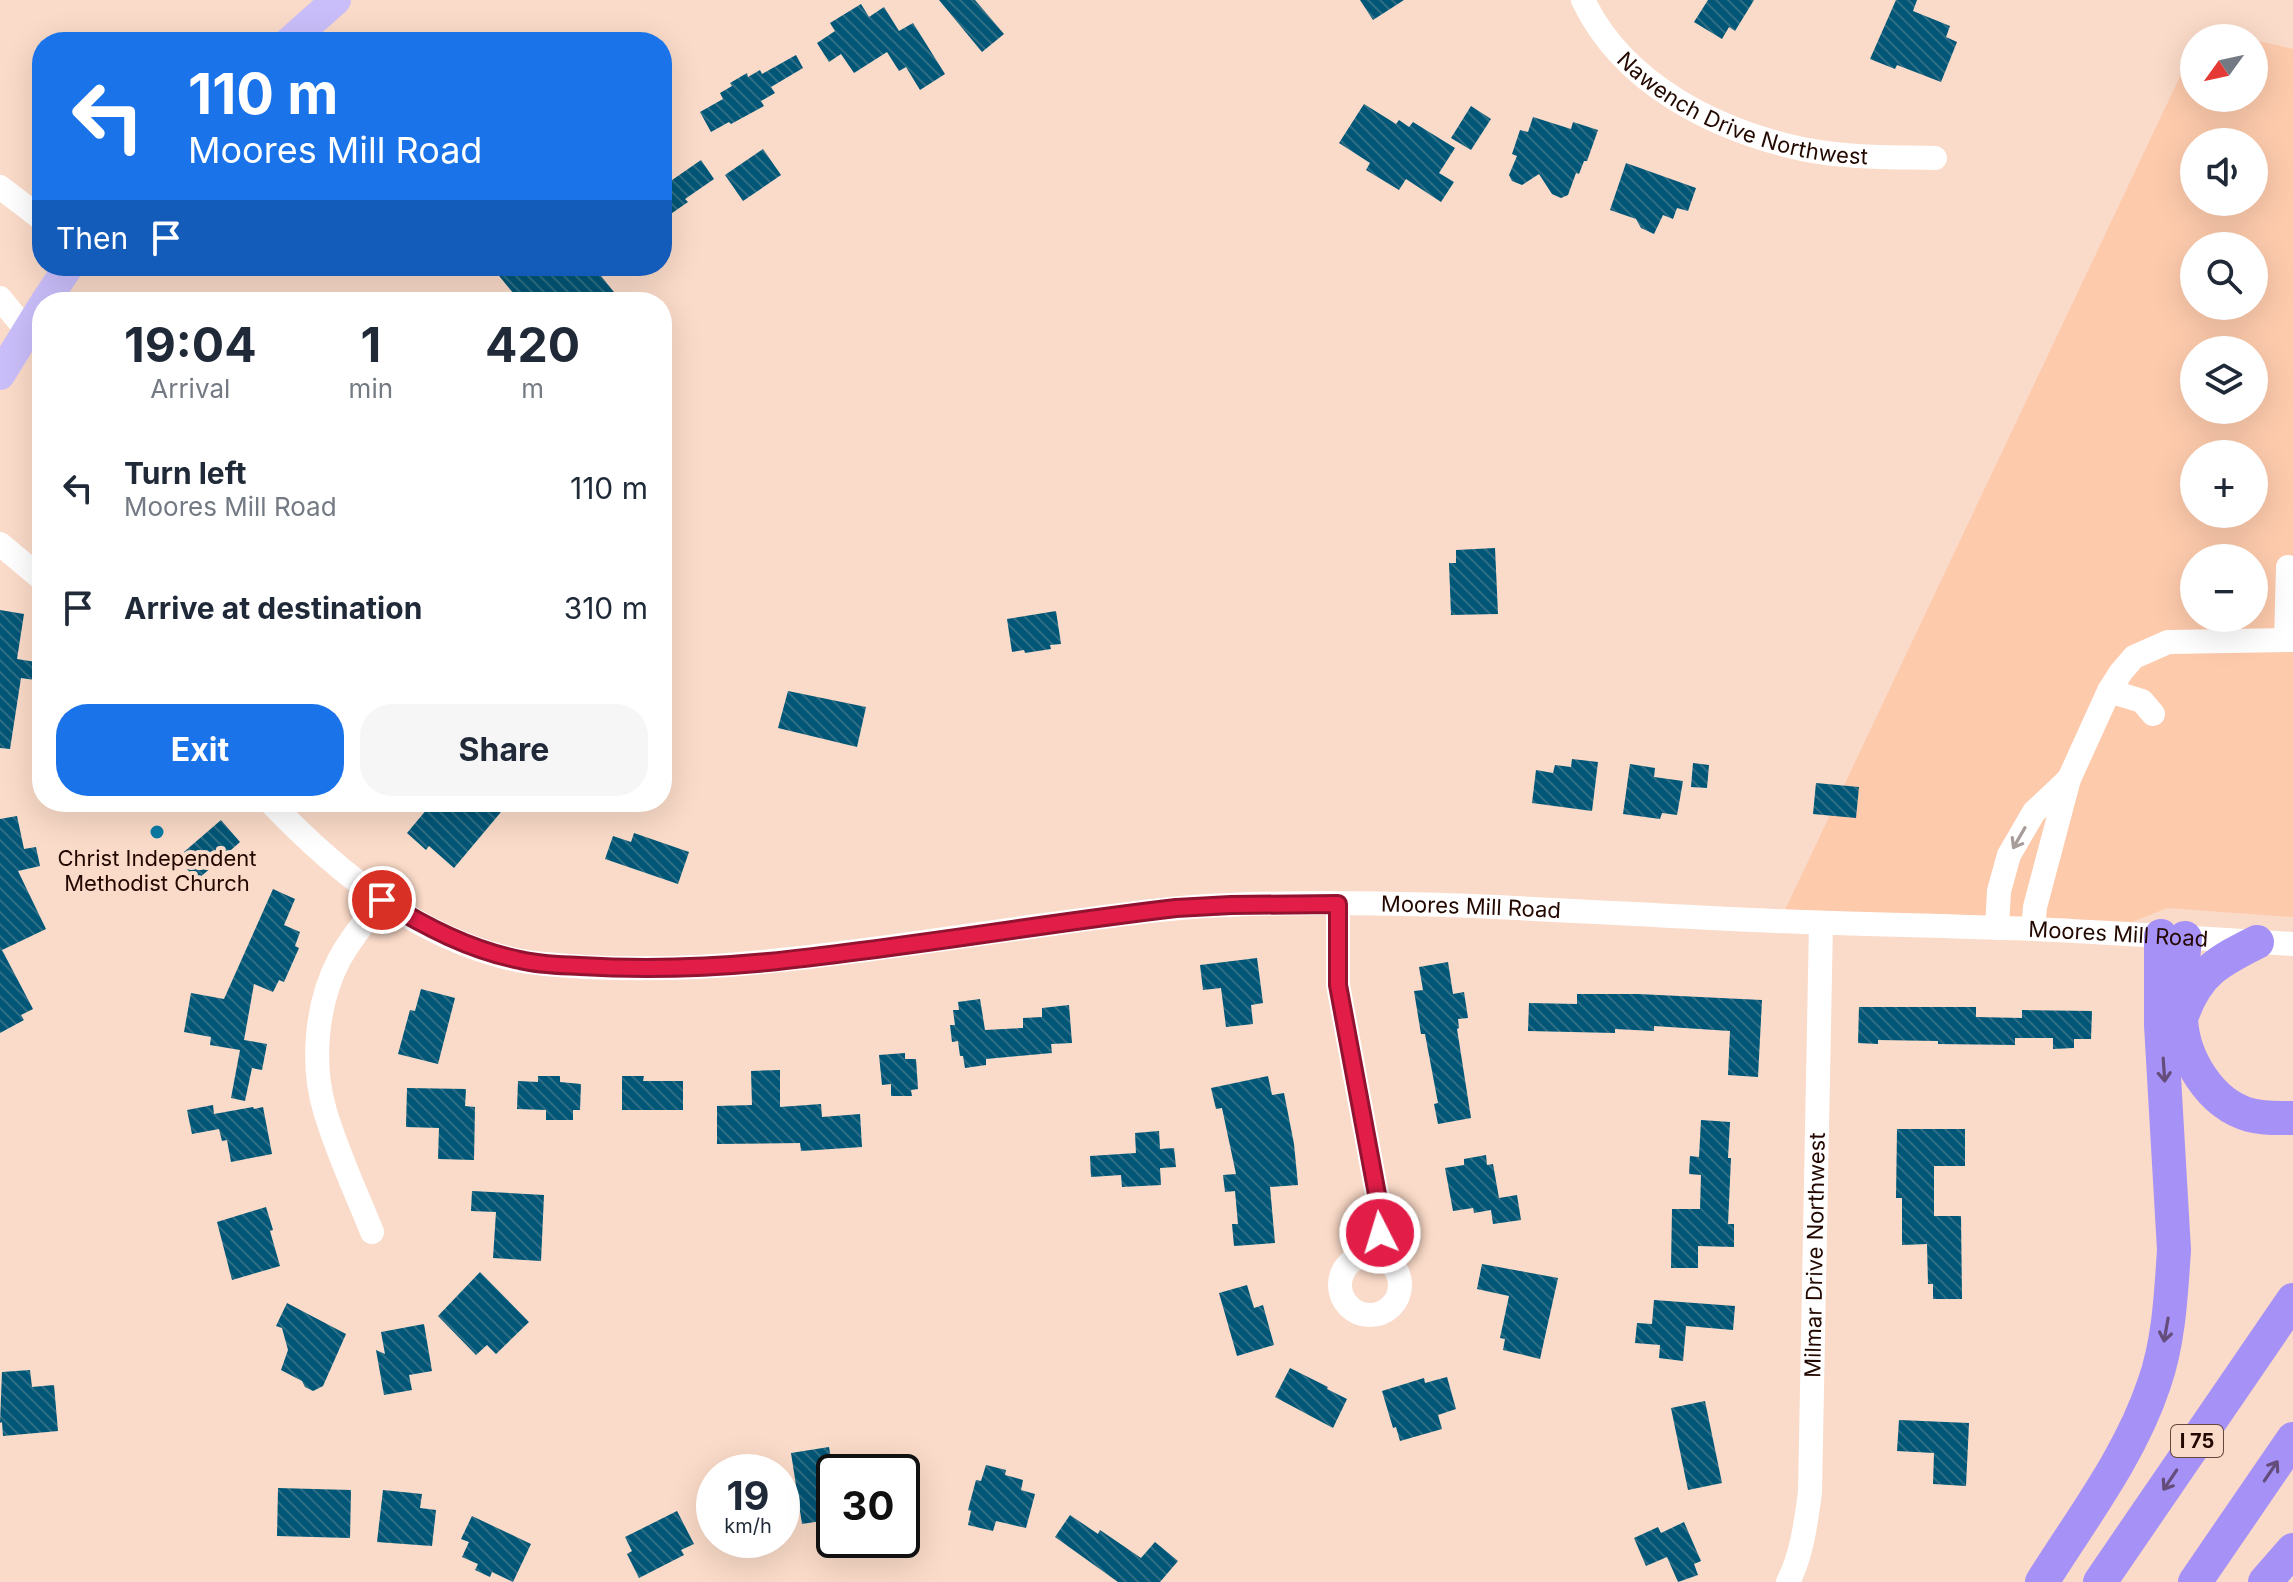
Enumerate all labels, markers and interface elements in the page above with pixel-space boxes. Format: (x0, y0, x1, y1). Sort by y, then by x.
north arrow (2180, 24, 2268, 112)
map controls (2180, 24, 2268, 632)
street label: Nawench Drive Northwest (1612, 46, 1869, 169)
text: 110 m (188, 60, 338, 128)
icon: left (56, 64, 160, 168)
text: Moores Mill Road (188, 128, 482, 172)
button: sound (2180, 128, 2268, 216)
icon: arrive (144, 216, 188, 260)
text: Then (56, 220, 128, 256)
button: search (2180, 232, 2268, 320)
text: 19:04 (124, 315, 257, 374)
text: 1 (360, 315, 381, 374)
text: 420 (485, 315, 580, 374)
button: layers (2180, 336, 2268, 424)
text: Arrival (150, 373, 230, 404)
text: min (349, 373, 393, 404)
text: m (521, 373, 544, 404)
button: + (2180, 440, 2268, 528)
text: Turn left (124, 455, 246, 491)
icon: left (56, 466, 100, 510)
text: 110 m (570, 470, 648, 506)
text: Moores Mill Road (124, 491, 337, 522)
button: − (2180, 544, 2268, 632)
icon: arrive (56, 586, 100, 630)
text: Arrive at destination (124, 590, 422, 626)
text: 310 m (564, 590, 648, 626)
button: Exit (56, 704, 344, 796)
button: Share (360, 704, 648, 796)
marker: Christ Independent Methodist Church (148, 823, 166, 841)
one-way arrow (2011, 826, 2027, 849)
place label: Christ Independent Methodist Church (57, 845, 257, 896)
pin (348, 866, 416, 934)
icon: arrive (360, 878, 404, 922)
street label: Moores Mill Road (1381, 890, 1562, 923)
street label: Moores Mill Road (2028, 916, 2209, 952)
one-way arrow (2157, 1056, 2172, 1083)
street label: Milmar Drive Northwest (1799, 1132, 1830, 1378)
position arrow (1338, 1191, 1422, 1275)
one-way arrow (2158, 1316, 2173, 1342)
road number: I 75 (2171, 1425, 2223, 1457)
speed limit sign: 30 (816, 1454, 920, 1558)
one-way arrow (2263, 1461, 2279, 1483)
one-way arrow (2162, 1468, 2178, 1490)
text: 19 (726, 1471, 770, 1520)
text: km/h (724, 1514, 772, 1538)

